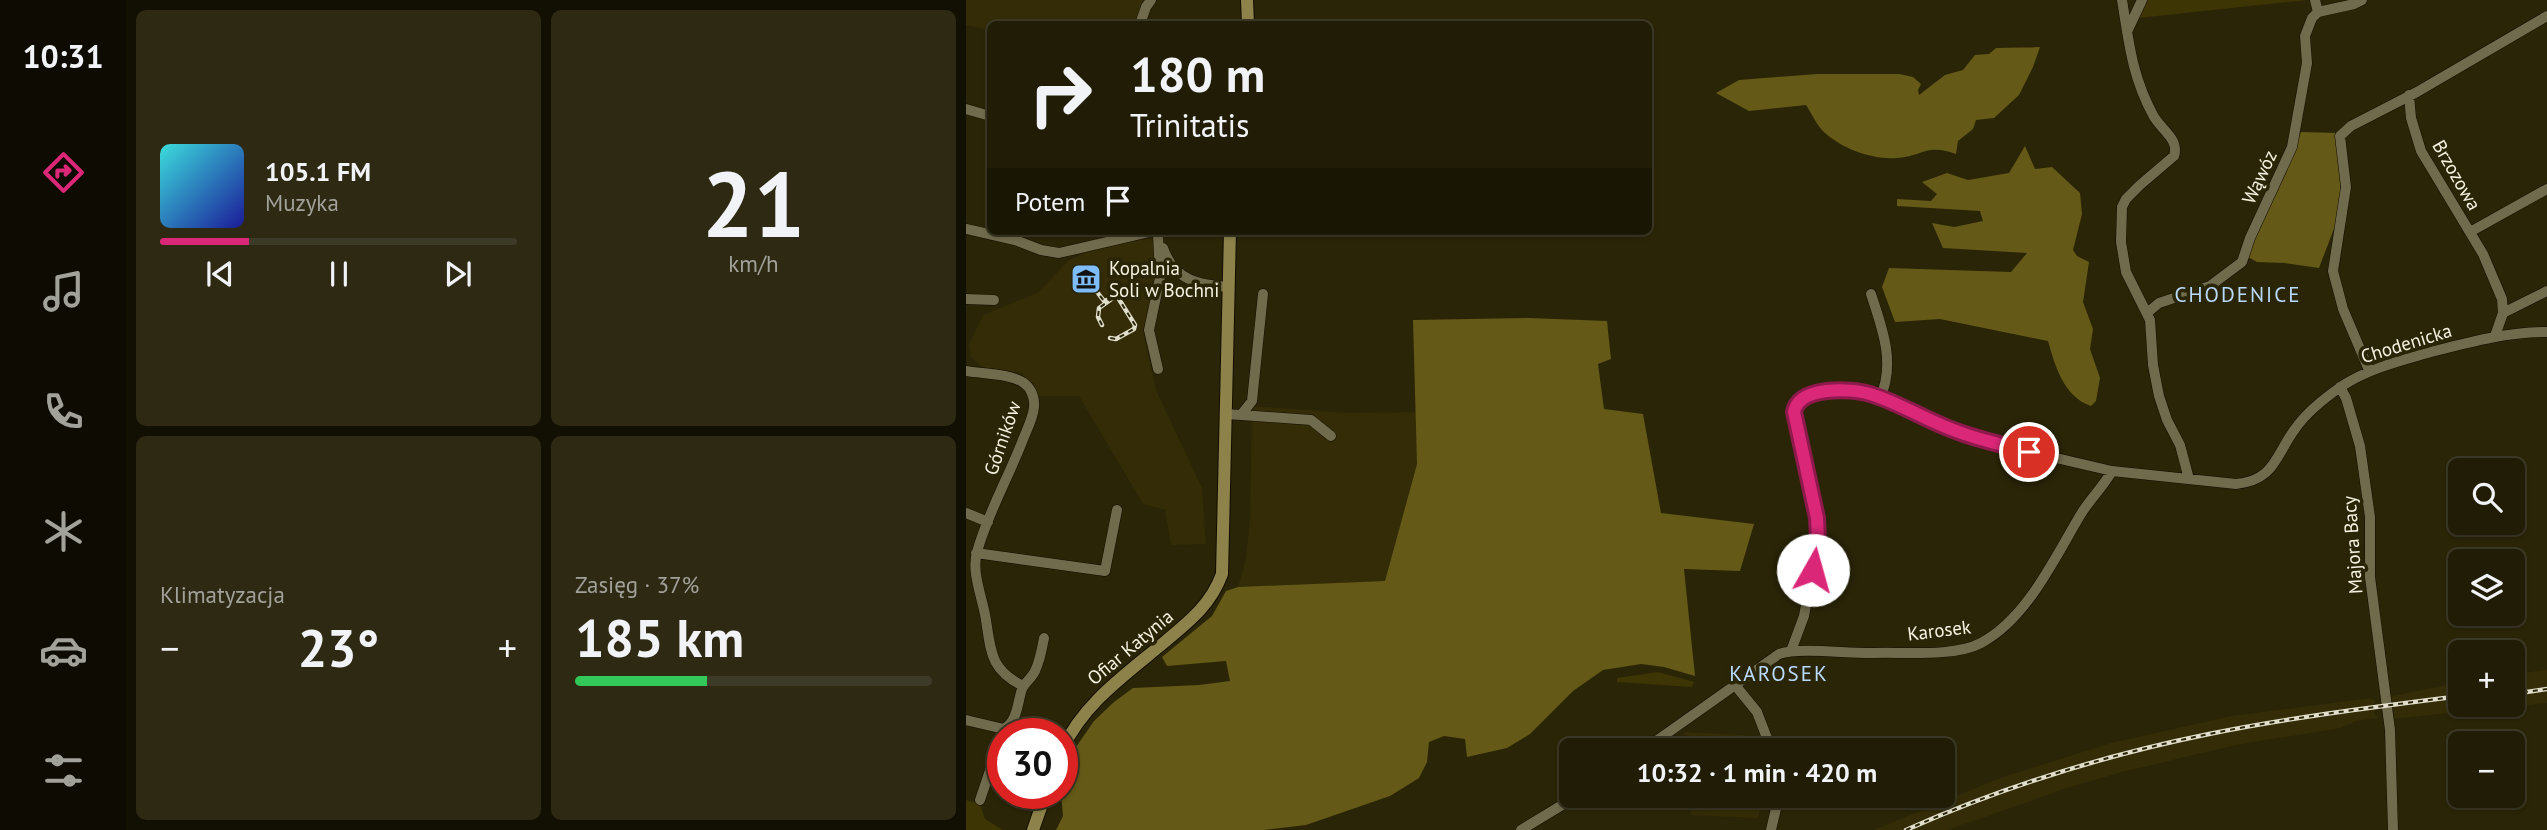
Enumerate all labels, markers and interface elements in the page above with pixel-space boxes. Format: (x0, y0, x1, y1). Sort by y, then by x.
text: 10:31 (22, 35, 104, 77)
text: 180 m (1130, 42, 1265, 106)
icon: right (1015, 49, 1106, 140)
text: Trinitatis (1130, 104, 1250, 146)
street label: Brzozowa (2427, 136, 2487, 214)
text: 21 (702, 144, 805, 262)
street label: Wąwóz (2236, 146, 2282, 208)
icon: directions (39, 148, 88, 197)
text: 105.1 FM (265, 155, 371, 188)
icon: arrive (1099, 182, 1137, 220)
text: Potem (1015, 185, 1085, 218)
text: Muzyka (265, 188, 339, 217)
text: km/h (728, 249, 779, 278)
icon: previous (201, 255, 239, 293)
icon: pause (320, 255, 358, 293)
icon: next (439, 255, 477, 293)
place label: Kopalnia Soli w Bochni (1109, 256, 1219, 302)
museum icon: Kopalnia Soli w Bochni (1069, 262, 1103, 296)
icon: music (39, 267, 88, 316)
district label: CHODENICE (2175, 281, 2301, 308)
street label: Chodenicka (2358, 318, 2454, 368)
icon: phone (39, 387, 88, 436)
street label: Górników (978, 398, 1026, 478)
pin (1999, 422, 2059, 482)
icon: arrive (2010, 433, 2048, 471)
map controls (2448, 458, 2525, 808)
button: search (2448, 458, 2525, 535)
street label: Majora Bacy (2337, 495, 2367, 595)
icon: climate (39, 507, 88, 556)
position arrow (1776, 533, 1850, 607)
button: layers (2448, 549, 2525, 626)
text: Zasięg · 37% (575, 570, 699, 599)
text: Klimatyzacja (160, 580, 285, 609)
text: 185 km (575, 604, 744, 671)
street label: Ofiar Katynia (1082, 604, 1178, 690)
text: 23° (298, 614, 379, 681)
street label: Karosek (1906, 614, 1972, 646)
text: − (160, 623, 179, 672)
text: + (498, 623, 517, 672)
icon: car (39, 626, 88, 675)
button: + (2448, 640, 2525, 717)
district label: KAROSEK (1729, 660, 1829, 687)
speed limit sign: 30 (987, 718, 1078, 809)
button: − (2448, 731, 2525, 808)
icon: filters (39, 746, 88, 795)
text: 10:32 · 1 min · 420 m (1637, 756, 1877, 789)

